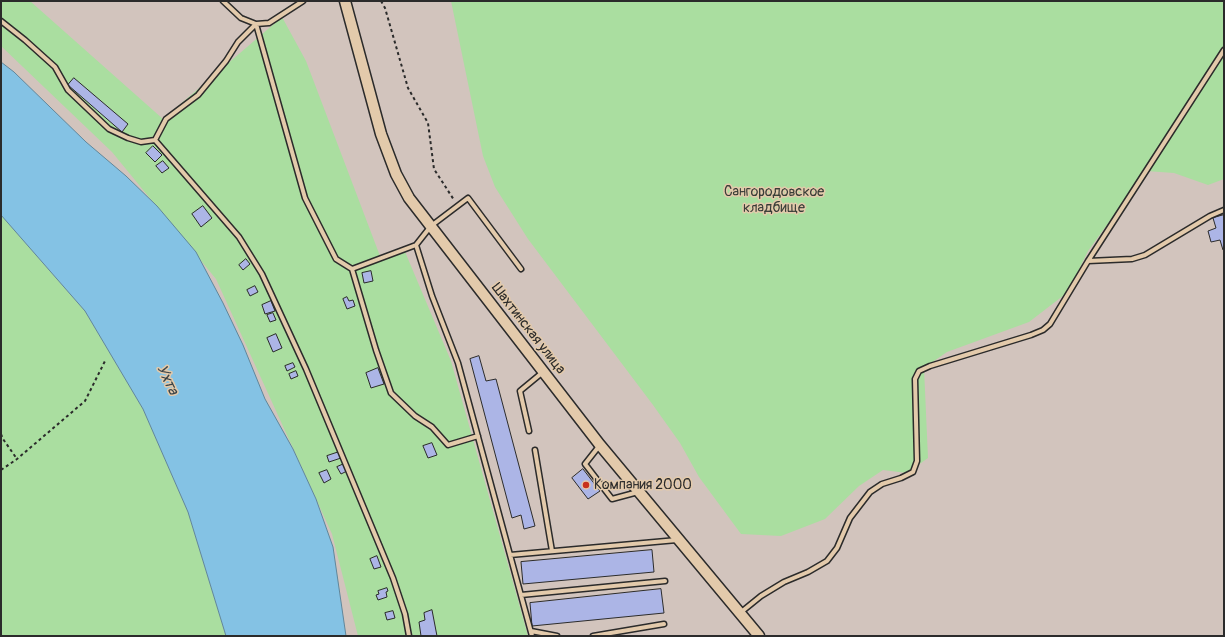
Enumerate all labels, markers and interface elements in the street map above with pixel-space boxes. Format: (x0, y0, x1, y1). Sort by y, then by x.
park label: Сангородовское кладбище (724, 184, 824, 216)
street label: Шахтинская улица (487, 280, 569, 378)
water label: Ухта (152, 362, 182, 398)
place label: Компания 2000 (594, 477, 692, 493)
marker: Компания 2000 (581, 480, 591, 490)

